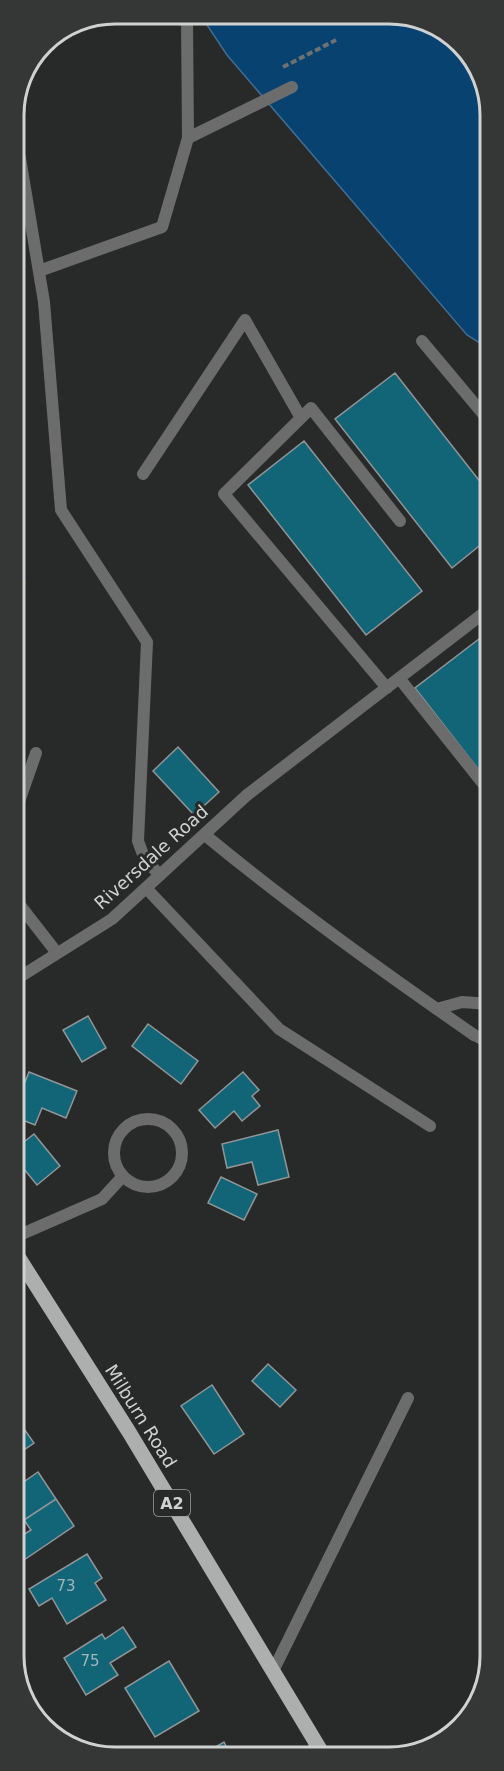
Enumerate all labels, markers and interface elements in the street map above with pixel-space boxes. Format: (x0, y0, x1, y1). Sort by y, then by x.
street label: Riversdale Road (90, 801, 212, 913)
street label: Milburn Road (101, 1361, 181, 1471)
road number: A2 (154, 1490, 190, 1516)
house number: 73 (56, 1577, 76, 1595)
house number: 75 (80, 1652, 100, 1670)

